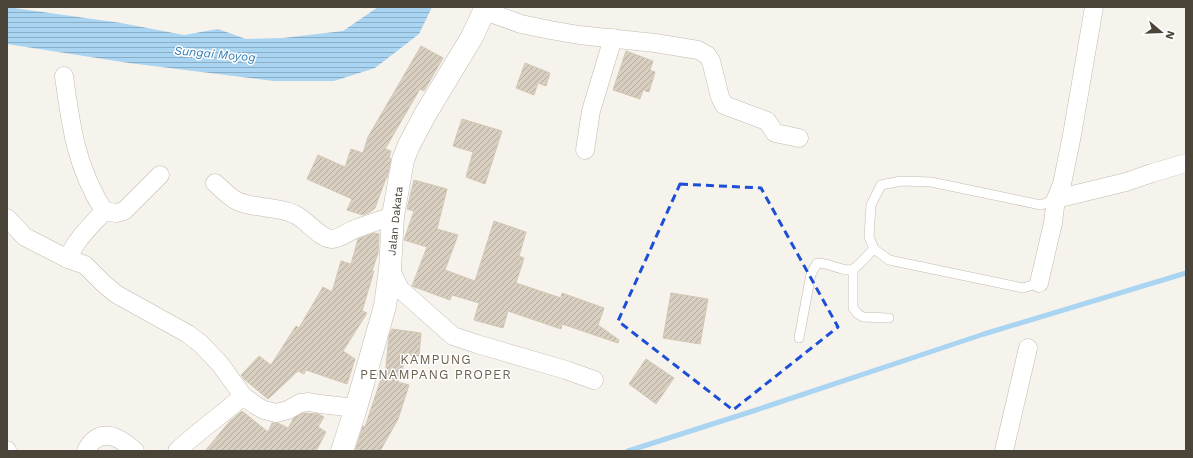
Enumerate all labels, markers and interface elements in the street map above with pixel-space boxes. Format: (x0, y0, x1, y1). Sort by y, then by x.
north arrow (1141, 12, 1181, 52)
text: N (1163, 29, 1177, 41)
water label: Sungai Moyog (174, 43, 256, 65)
street label: Jalan Dakata (385, 186, 406, 256)
district label: KAMPUNG PENAMPANG PROPER (360, 352, 512, 382)

